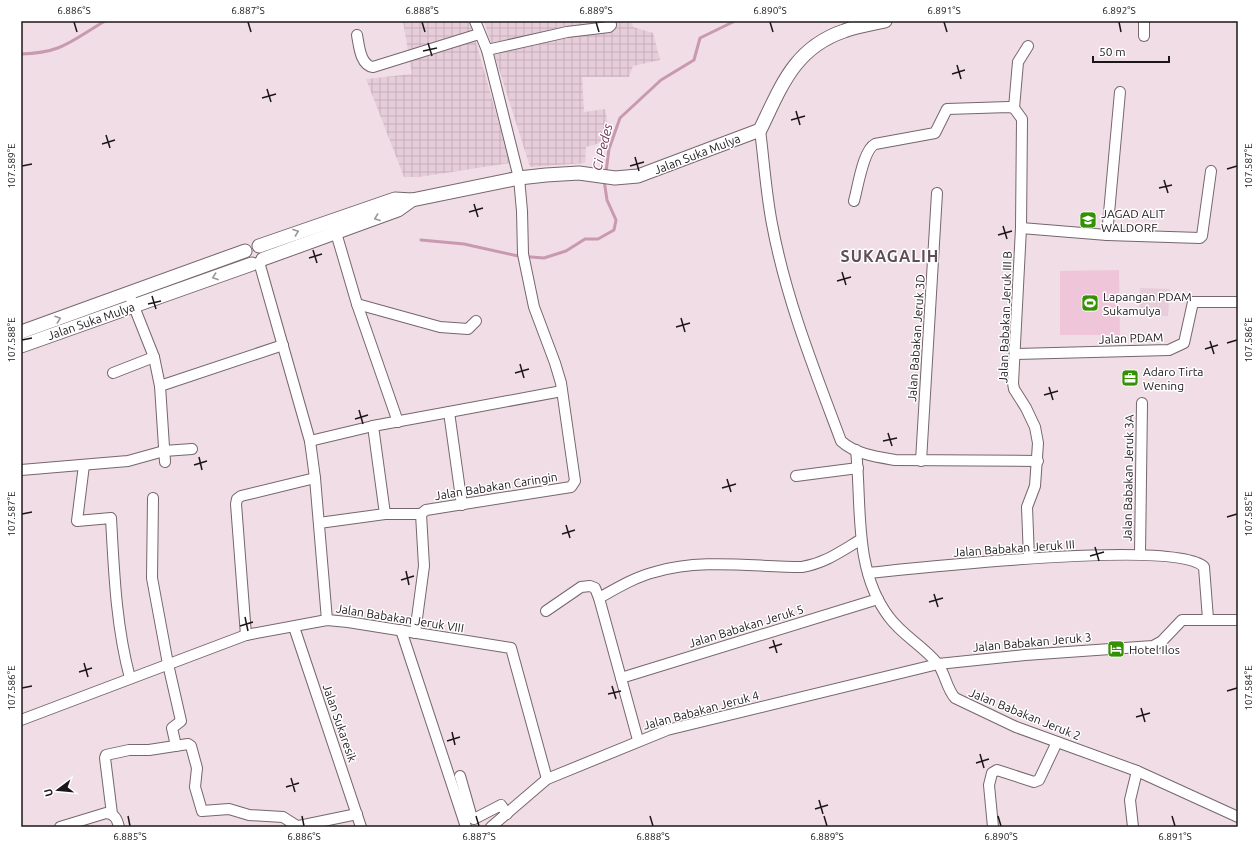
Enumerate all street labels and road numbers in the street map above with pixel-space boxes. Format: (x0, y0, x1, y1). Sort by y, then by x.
street label: Jalan Suka Mulya (652, 132, 742, 176)
street label: Jalan Babakan Jeruk III B (996, 251, 1014, 383)
street label: Jalan Babakan Jeruk 3D (905, 274, 927, 402)
street label: Jalan Suka Mulya (46, 300, 136, 342)
street label: Jalan PDAM (1098, 330, 1164, 346)
street label: Jalan Babakan Jeruk 3A (1120, 414, 1136, 542)
street label: Jalan Babakan Caringin (434, 470, 558, 502)
street label: Jalan Babakan Jeruk III (953, 537, 1075, 559)
street label: Jalan Babakan Jeruk VIII (335, 601, 465, 635)
street label: Jalan Babakan Jeruk 5 (687, 602, 805, 650)
street label: Jalan Babakan Jeruk 3 (972, 630, 1092, 654)
street label: Jalan Sukaresik (321, 682, 359, 764)
street label: Jalan Babakan Jeruk 2 (967, 686, 1083, 742)
street label: Jalan Babakan Jeruk 4 (642, 688, 761, 732)

